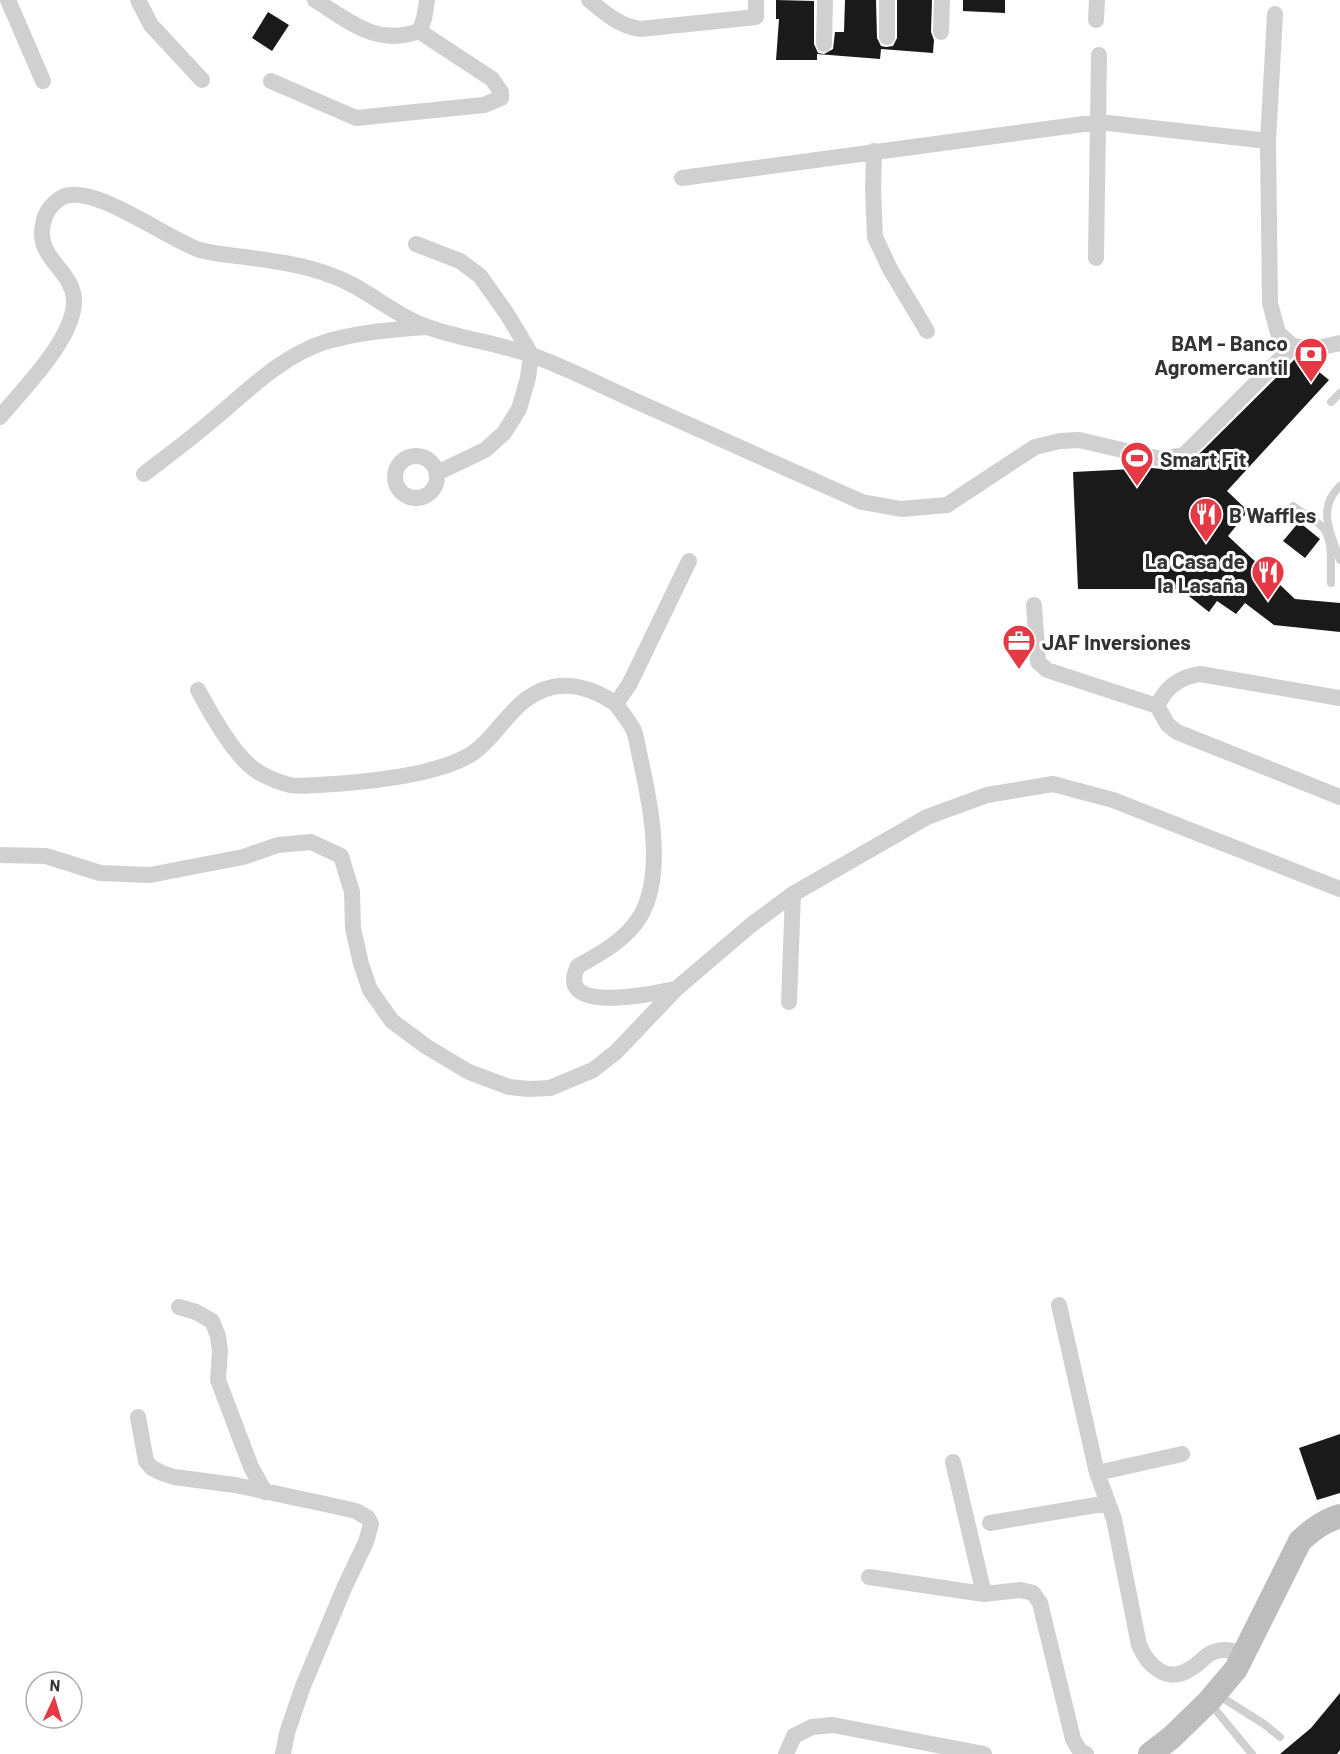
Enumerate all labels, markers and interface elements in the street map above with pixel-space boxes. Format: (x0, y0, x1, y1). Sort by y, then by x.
place label: BAM - Banco Agromercantil (1154, 330, 1288, 379)
bank icon: BAM - Banco Agromercantil (1293, 336, 1329, 383)
sports icon: Smart Fit (1119, 440, 1155, 487)
place label: Smart Fit (1160, 446, 1247, 471)
restaurant icon: B Waffles (1188, 496, 1224, 543)
place label: B Waffles (1229, 502, 1316, 527)
place label: La Casa de la Lasaña (1145, 548, 1245, 597)
restaurant icon: La Casa de la Lasaña (1250, 554, 1286, 601)
office icon: JAF Inversiones (1001, 623, 1037, 670)
place label: JAF Inversiones (1042, 629, 1191, 654)
north arrow (24, 1670, 84, 1730)
text: N (49, 1675, 61, 1694)

